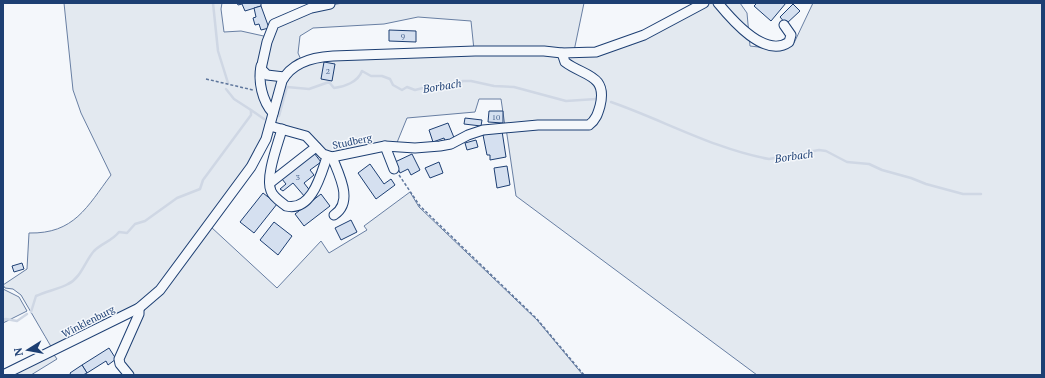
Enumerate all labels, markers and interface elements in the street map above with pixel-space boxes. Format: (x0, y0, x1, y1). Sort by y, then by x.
house number: 9 (401, 31, 405, 41)
house number: 2 (326, 66, 330, 76)
water label: Borbach (421, 76, 462, 96)
house number: 10 (492, 112, 500, 122)
street label: Studberg (331, 131, 374, 152)
water label: Borbach (773, 146, 814, 166)
house number: 3 (296, 172, 300, 182)
street label: Winklenburg (60, 302, 118, 340)
north arrow (8, 330, 48, 370)
text: N (10, 346, 26, 357)

